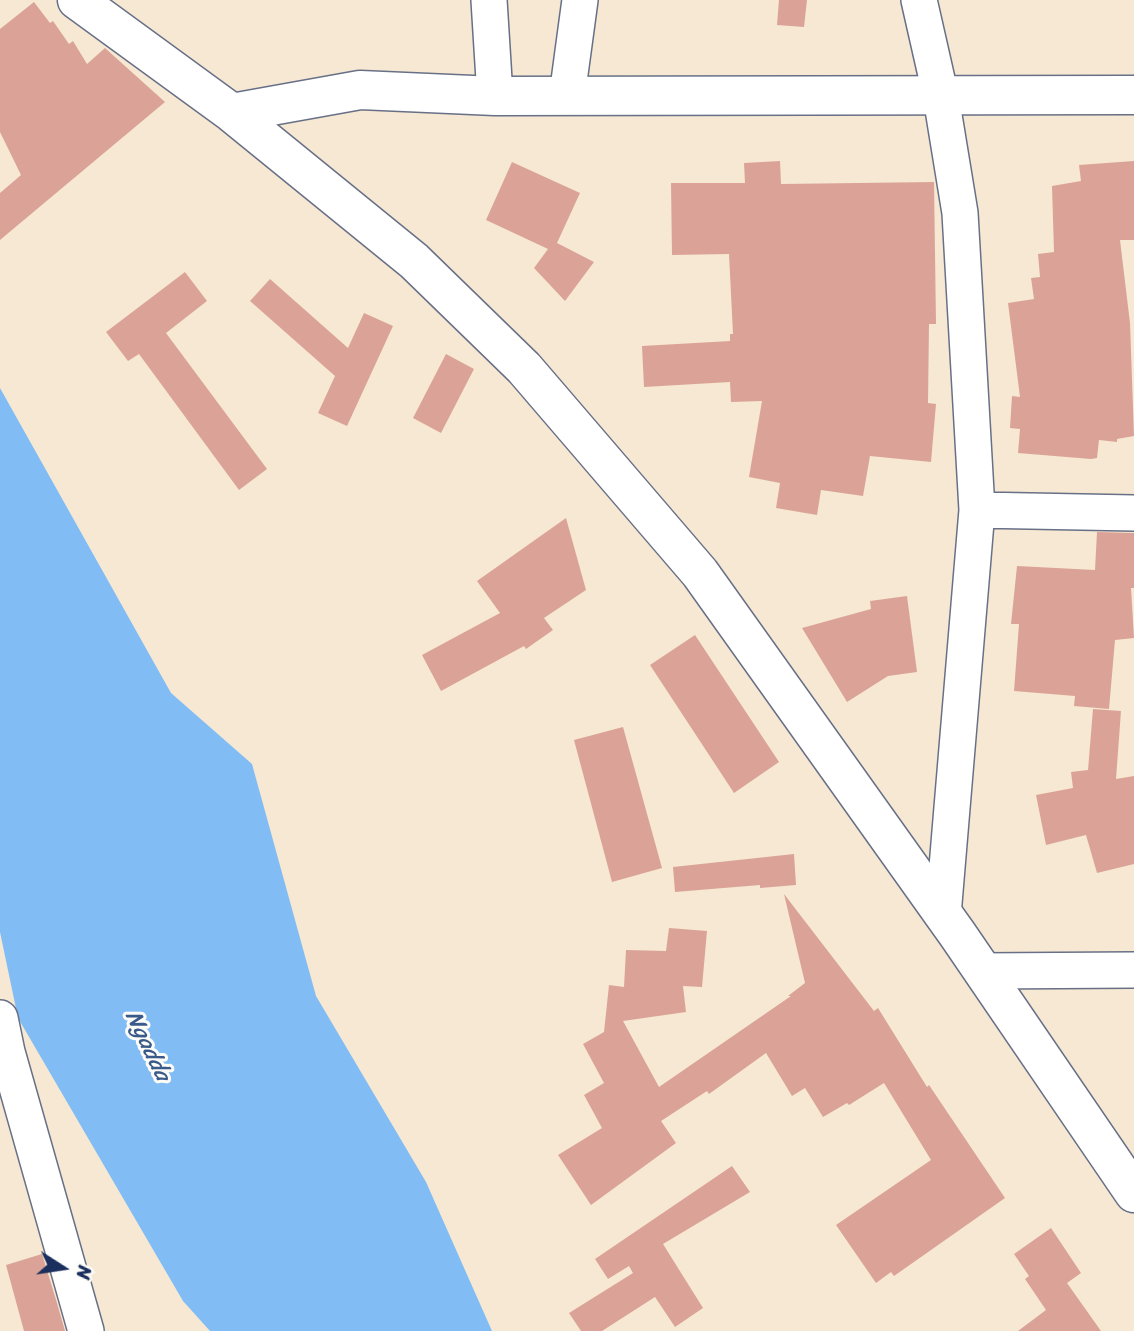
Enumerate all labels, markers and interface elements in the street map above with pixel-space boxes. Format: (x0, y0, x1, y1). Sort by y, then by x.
water label: Ngadda (118, 1006, 176, 1086)
north arrow (28, 1233, 98, 1303)
text: N (67, 1263, 102, 1282)

